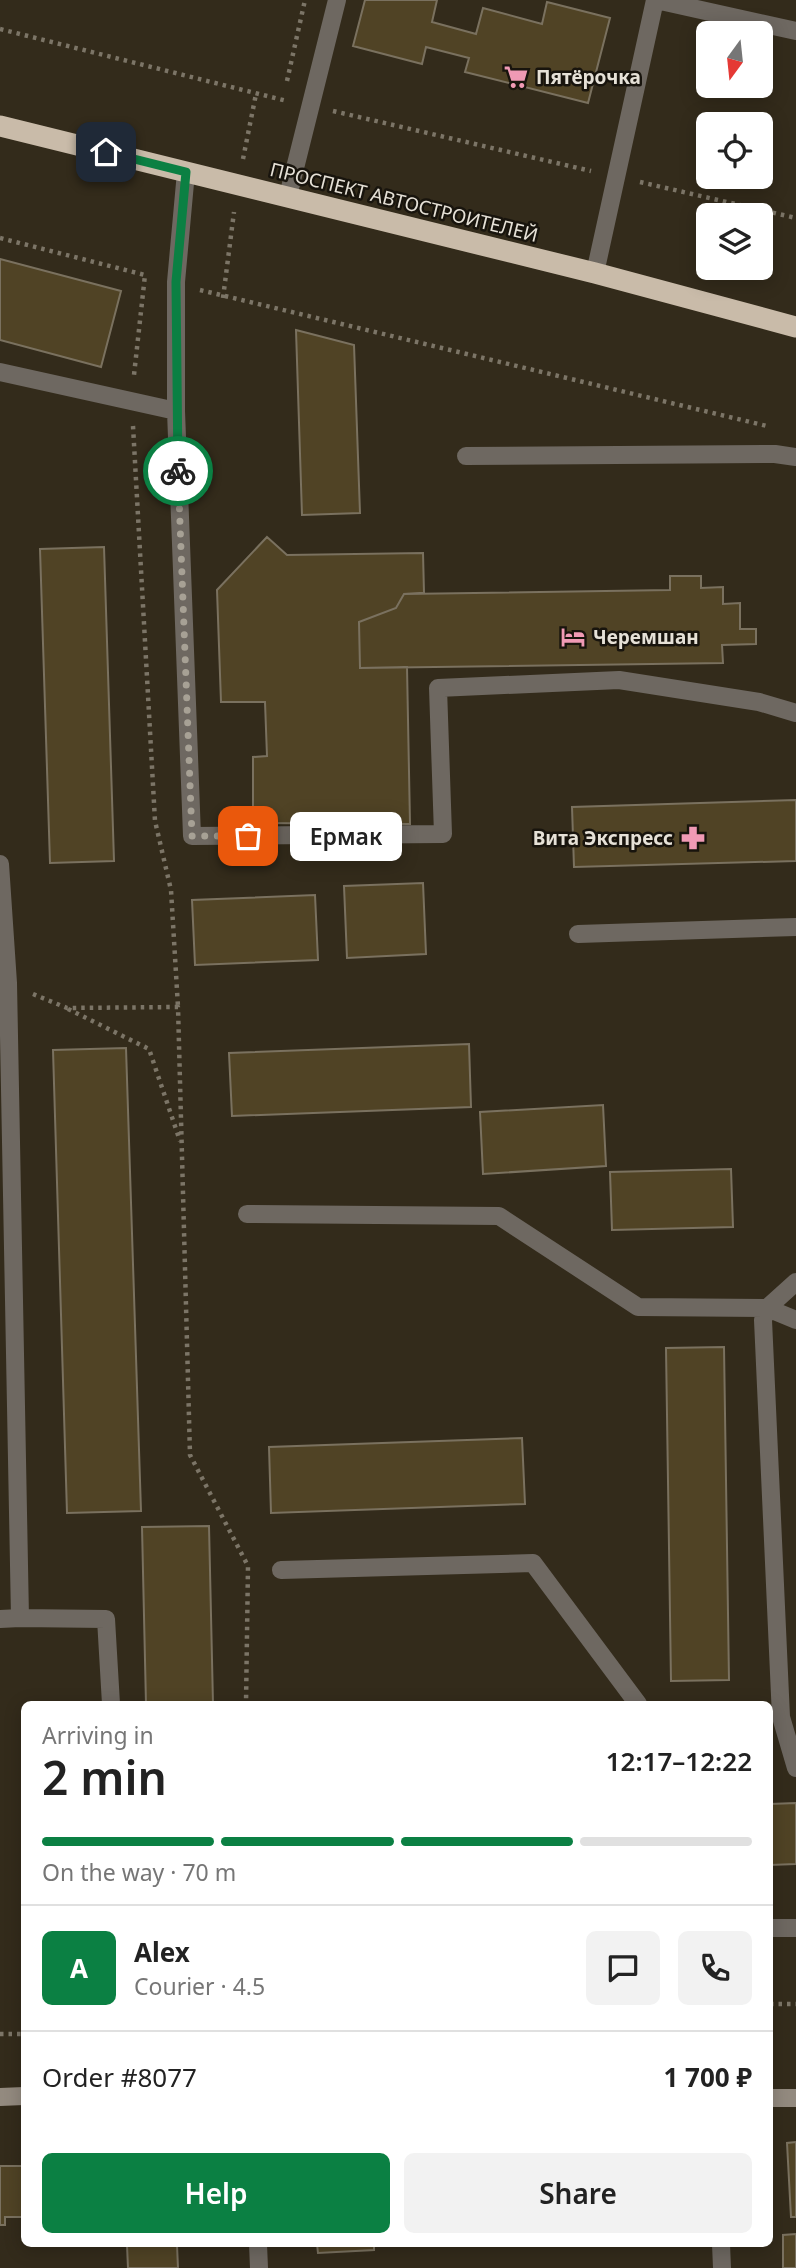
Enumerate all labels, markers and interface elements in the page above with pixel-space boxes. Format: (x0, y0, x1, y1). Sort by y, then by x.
north arrow (696, 21, 774, 98)
map controls (696, 21, 773, 280)
supermarket icon: Пятёрочка (502, 63, 530, 91)
place label: Пятёрочка (536, 64, 641, 90)
button: locate (696, 112, 773, 189)
pin (76, 122, 136, 182)
icon: home (87, 133, 125, 171)
street label: ПРОСПЕКТ АВТОСТРОИТЕЛЕЙ (267, 156, 541, 248)
button: layers (696, 203, 773, 280)
courier (143, 436, 213, 506)
icon: bike (159, 452, 197, 490)
hotel icon: Черемшан (559, 623, 587, 651)
place label: Черемшан (593, 624, 699, 650)
pin (218, 806, 278, 866)
callout: Ермак (290, 812, 402, 860)
icon: bag (229, 817, 267, 855)
text: Ермак (310, 820, 382, 852)
pharmacy icon: Вита Экспресс (679, 824, 707, 852)
place label: Вита Экспресс (533, 825, 673, 851)
text: Arriving in (42, 1719, 154, 1751)
text: 12:17–12:22 (606, 1743, 752, 1779)
text: 2 min (42, 1746, 167, 1808)
text: On the way · 70 m (42, 1856, 236, 1888)
button: chat (586, 1931, 660, 2005)
button: phone (678, 1931, 752, 2005)
text: Alex (134, 1934, 190, 1970)
text: A (70, 1950, 88, 1986)
text: Courier · 4.5 (134, 1970, 265, 2002)
text: Order #8077 (42, 2059, 197, 2095)
text: 1 700 ₽ (663, 2059, 752, 2095)
button: Help (42, 2153, 390, 2233)
button: Share (404, 2153, 752, 2233)

